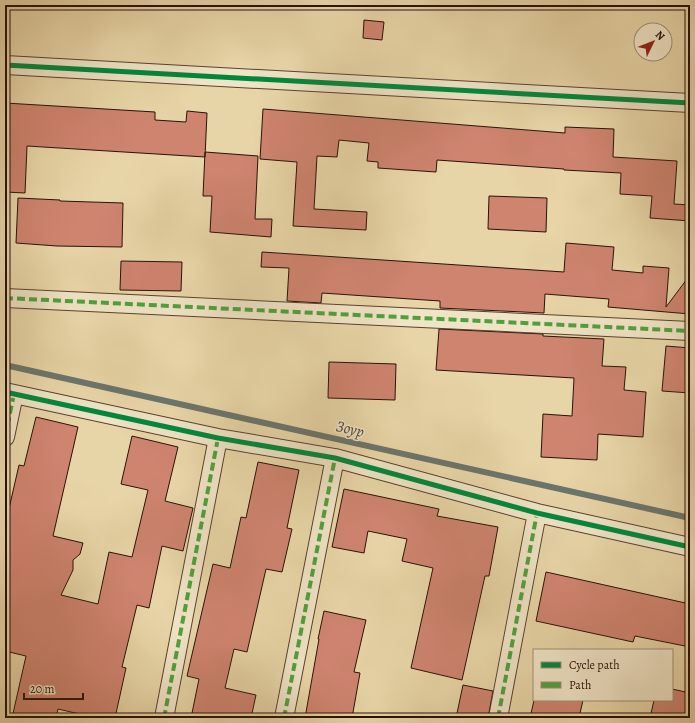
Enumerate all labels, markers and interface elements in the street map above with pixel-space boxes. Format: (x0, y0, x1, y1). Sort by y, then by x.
north arrow (633, 22, 673, 62)
text: N (652, 27, 668, 44)
water label: Зоур (334, 415, 366, 443)
legend (533, 649, 673, 701)
text: Cycle path (569, 657, 620, 673)
scale bar (24, 675, 83, 701)
text: Path (569, 677, 592, 693)
text: 20 m (30, 681, 54, 697)

